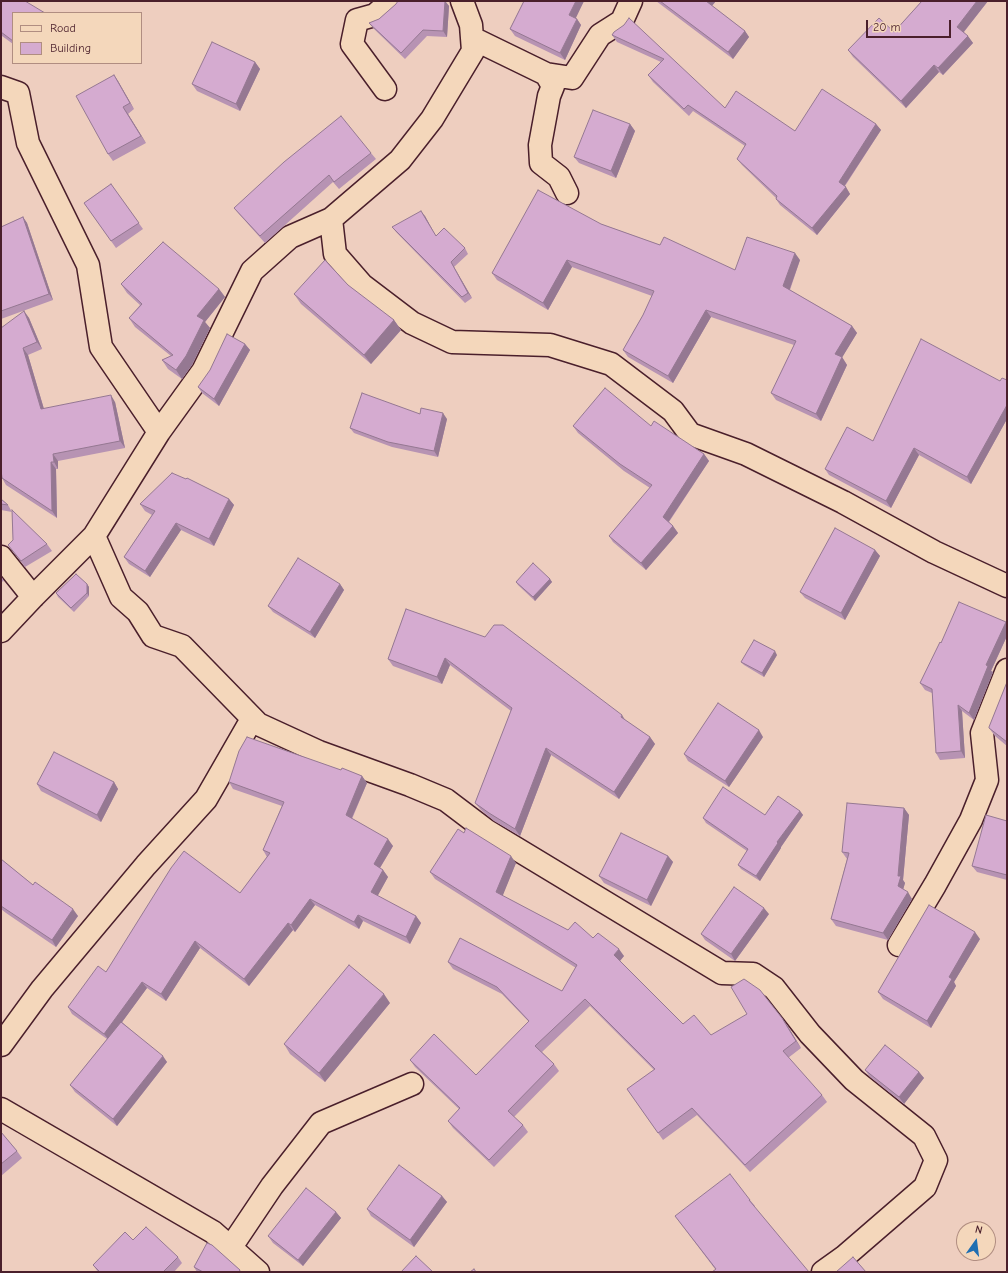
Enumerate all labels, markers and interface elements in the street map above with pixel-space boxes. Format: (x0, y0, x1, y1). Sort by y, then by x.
legend (12, 12, 142, 64)
scale bar (868, 12, 953, 38)
text: 20 m (873, 20, 901, 34)
text: Road (50, 21, 76, 35)
text: Building (50, 41, 91, 55)
north arrow (956, 1221, 996, 1261)
text: N (974, 1223, 984, 1237)

